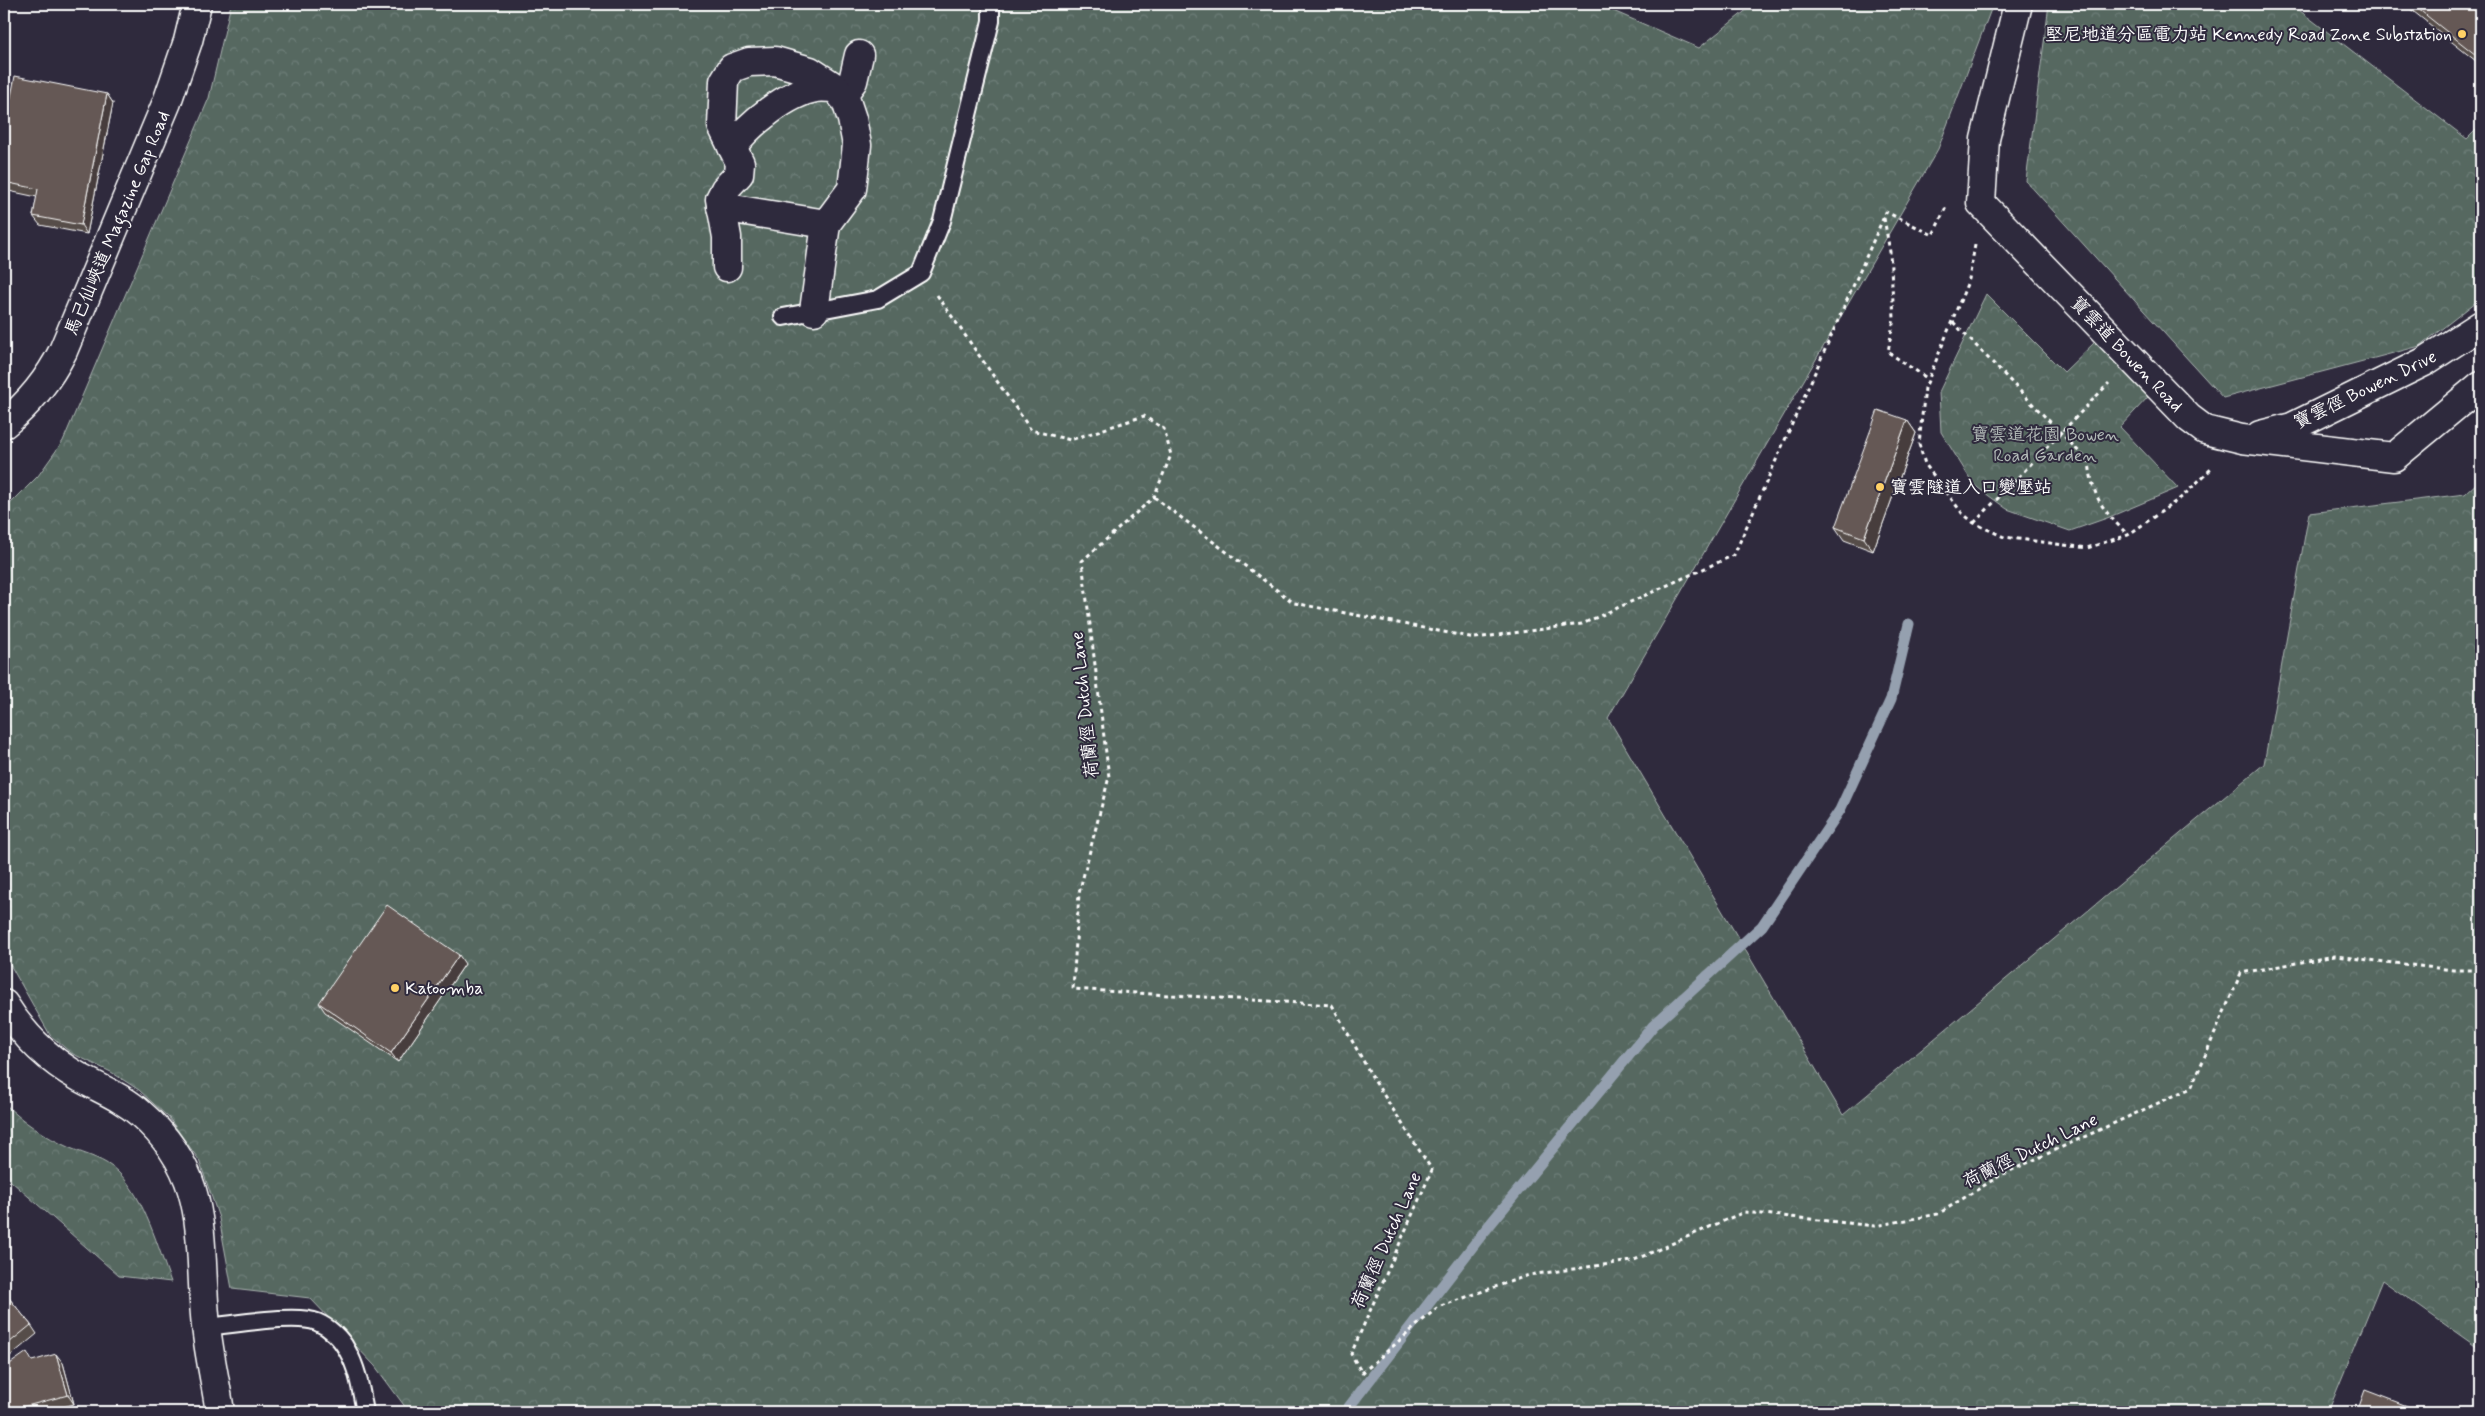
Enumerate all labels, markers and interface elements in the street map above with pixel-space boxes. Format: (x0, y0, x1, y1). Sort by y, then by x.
place label: 堅尼地道分區電力站 Kennedy Road Zone Substation (2045, 23, 2452, 47)
marker: 堅尼地道分區電力站 Kennedy Road Zone Substation (2456, 28, 2468, 40)
street label: 馬己仙峽道 Magazine Gap Road (60, 107, 178, 340)
street label: 寶雲道 Bowen Road (2065, 292, 2188, 418)
street label: 寶雲徑 Bowen Drive (2290, 345, 2441, 435)
park label: 寶雲道花園 Bowen Road Garden (1971, 423, 2119, 468)
place label: 寶雲隧道入口變壓站 (1890, 476, 2052, 500)
marker: 寶雲隧道入口變壓站 (1874, 481, 1886, 493)
street label: 荷蘭徑 Dutch Lane (1065, 630, 1105, 779)
place label: Katoomba (405, 977, 483, 1001)
marker: Katoomba (389, 982, 401, 994)
street label: 荷蘭徑 Dutch Lane (1959, 1108, 2102, 1194)
street label: 荷蘭徑 Dutch Lane (1346, 1168, 1428, 1313)

